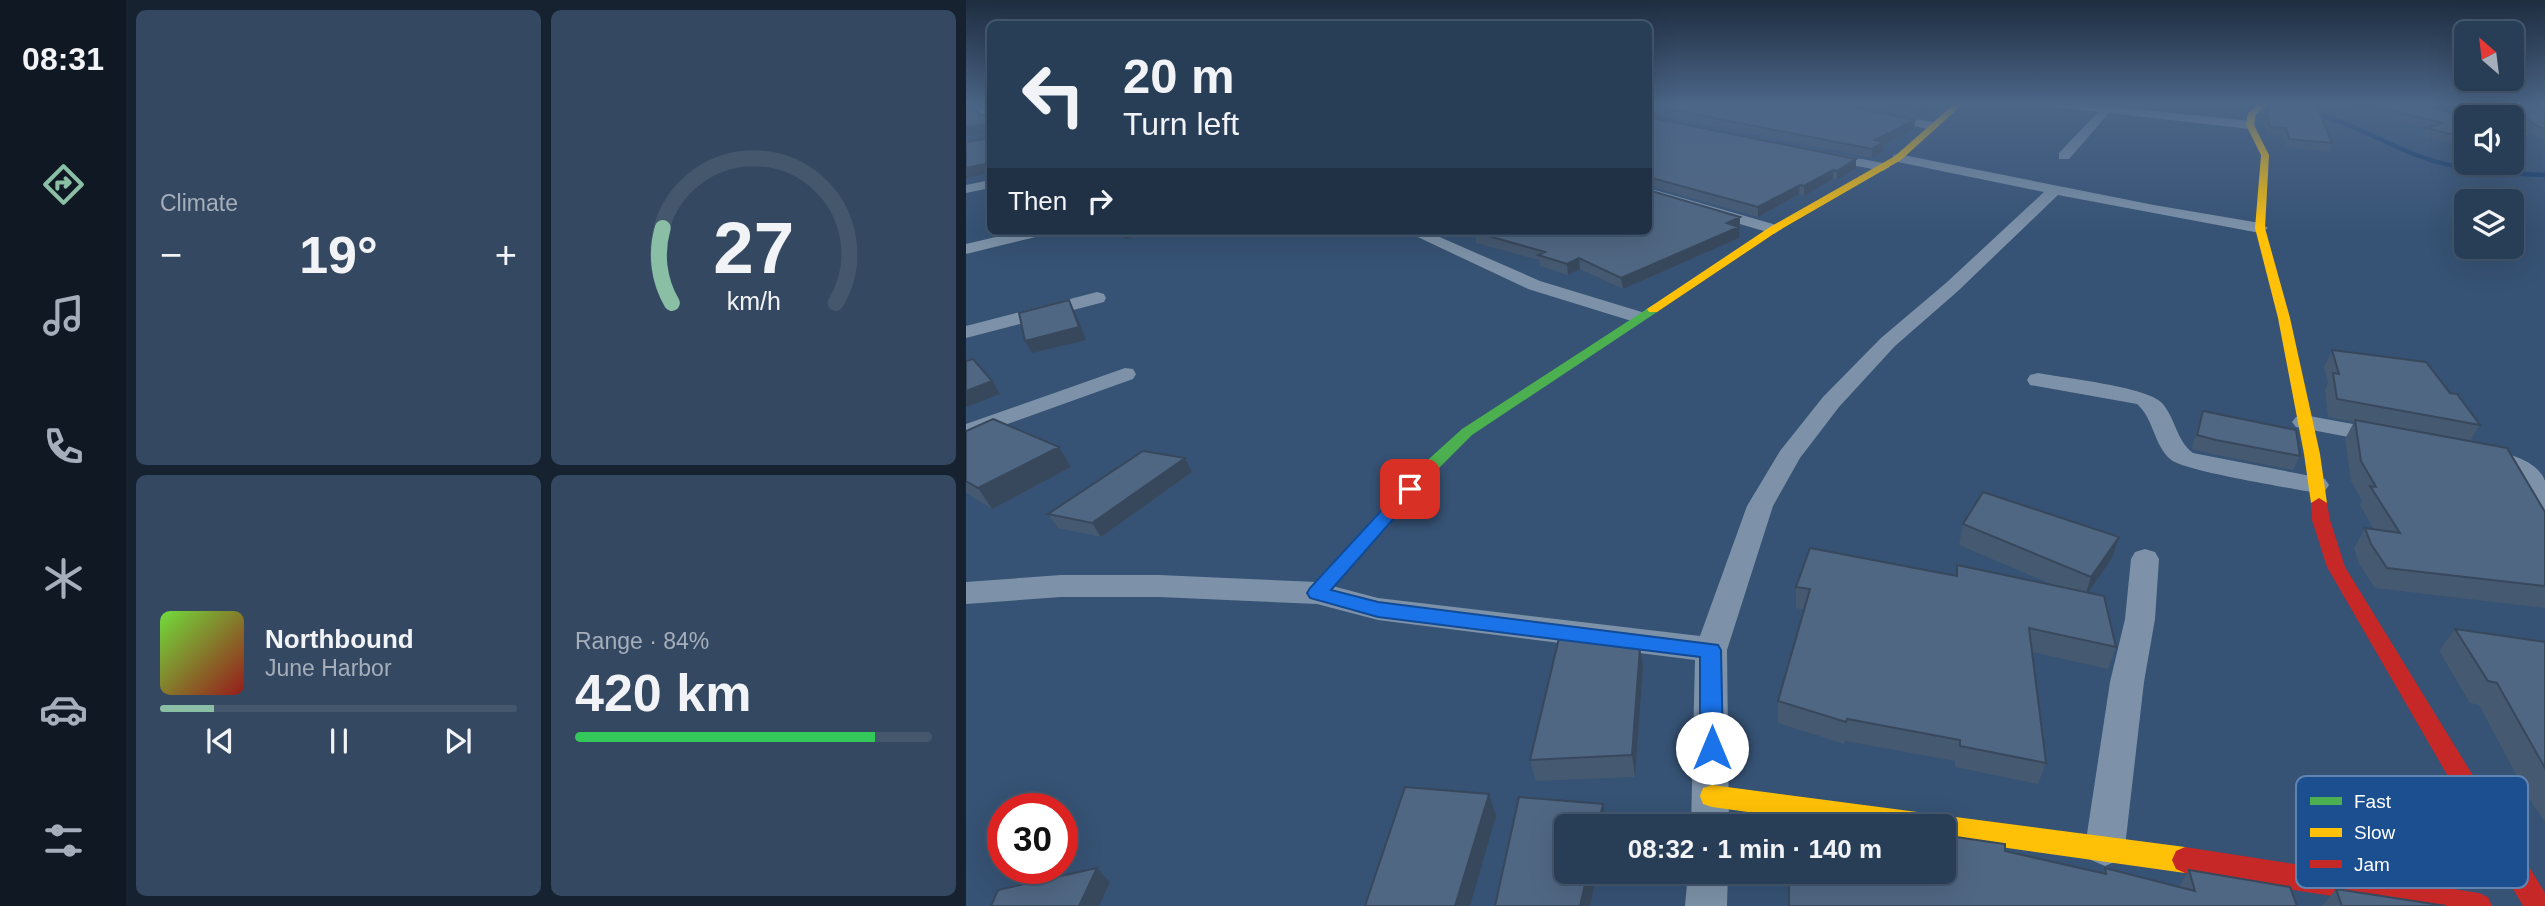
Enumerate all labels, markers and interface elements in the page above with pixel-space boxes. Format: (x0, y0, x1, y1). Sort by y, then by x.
north arrow (2454, 21, 2524, 91)
map controls (2454, 21, 2524, 259)
text: 08:31 (22, 41, 104, 77)
icon: left (1008, 49, 1099, 140)
text: 20 m (1123, 49, 1235, 103)
button: sound (2454, 105, 2524, 175)
text: Turn left (1123, 106, 1239, 142)
icon: directions (39, 160, 88, 209)
icon: right (1081, 182, 1119, 220)
text: Then (1008, 186, 1067, 216)
button: layers (2454, 189, 2524, 259)
text: Climate (160, 190, 238, 216)
text: 27 (713, 208, 794, 289)
text: 19° (299, 226, 378, 284)
text: − (160, 234, 182, 276)
text: + (495, 234, 517, 276)
text: km/h (726, 287, 781, 315)
icon: music (39, 291, 88, 340)
icon: phone (39, 422, 88, 471)
pin (1380, 459, 1440, 519)
icon: arrive (1391, 470, 1429, 508)
icon: climate (39, 554, 88, 603)
text: Northbound (265, 624, 414, 654)
text: Range · 84% (575, 628, 709, 654)
text: June Harbor (265, 655, 392, 681)
text: 420 km (575, 664, 751, 722)
icon: car (39, 685, 88, 734)
position arrow (1675, 711, 1749, 785)
icon: previous (201, 722, 239, 760)
icon: pause (320, 722, 358, 760)
icon: next (439, 722, 477, 760)
legend (2296, 776, 2528, 888)
text: Fast (2354, 791, 2392, 812)
speed limit sign: 30 (987, 793, 1078, 884)
icon: filters (39, 816, 88, 865)
text: Slow (2354, 822, 2395, 843)
text: 08:32 · 1 min · 140 m (1628, 834, 1882, 864)
text: Jam (2354, 854, 2390, 875)

